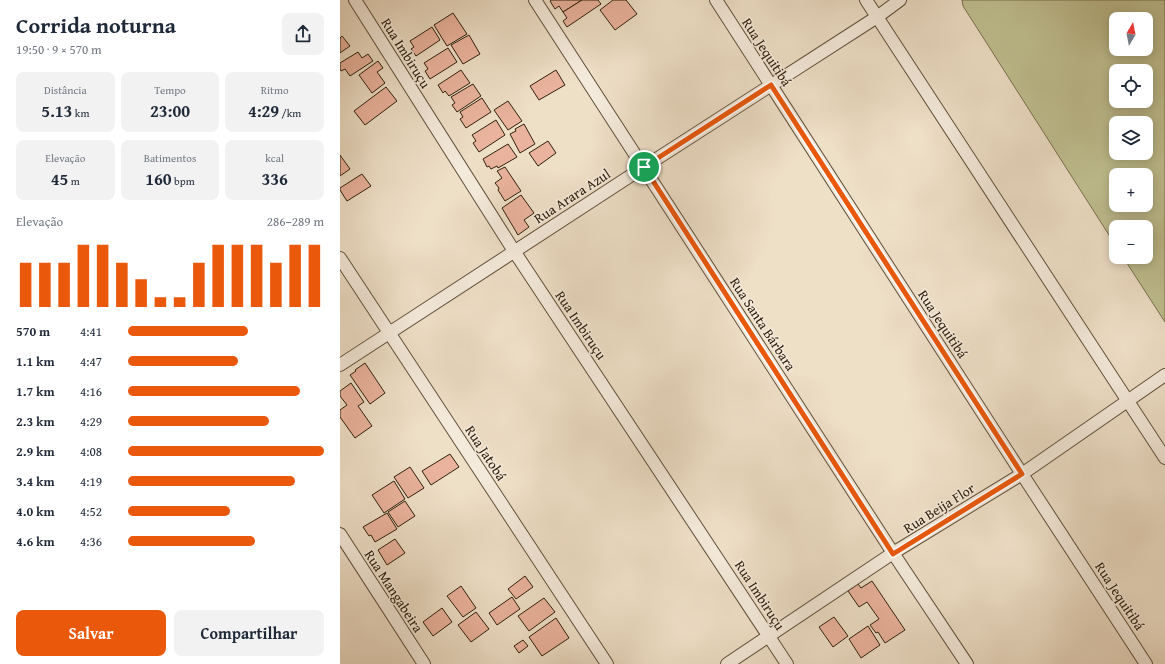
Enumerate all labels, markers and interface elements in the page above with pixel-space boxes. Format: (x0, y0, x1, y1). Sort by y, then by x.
text: Corrida noturna (16, 9, 176, 41)
north arrow (1109, 12, 1153, 56)
map controls (1109, 12, 1153, 264)
button: share (282, 13, 324, 55)
street label: Rua Imbiruçu (376, 14, 436, 92)
street label: Rua Jequitibá (737, 14, 797, 90)
text: 19:50 · 9 × 570 m (16, 40, 102, 59)
button: locate (1109, 64, 1153, 108)
text: Distância (44, 82, 87, 98)
text: Tempo (154, 82, 186, 98)
text: Ritmo (261, 82, 289, 98)
text: 5.13 (41, 98, 72, 123)
text: 23:00 (150, 98, 190, 123)
text: 4:29 (248, 98, 279, 123)
text: km (72, 105, 89, 121)
text: /km (279, 105, 301, 121)
button: layers (1109, 116, 1153, 160)
text: Elevação (45, 150, 85, 166)
text: Batimentos (144, 150, 196, 166)
text: kcal (265, 150, 284, 166)
pin (627, 150, 661, 184)
icon: arrive (633, 156, 655, 178)
street label: Rua Arara Azul (530, 164, 614, 228)
text: 45 (51, 166, 68, 191)
text: 160 (145, 166, 172, 191)
text: 336 (261, 166, 288, 191)
button: + (1109, 168, 1153, 212)
text: m (68, 173, 80, 189)
text: bpm (172, 173, 195, 189)
text: Elevação (16, 212, 63, 231)
text: 286–289 m (267, 212, 324, 231)
button: − (1109, 220, 1153, 264)
street label: Rua Santa Bárbara (725, 273, 801, 375)
street label: Rua Imbiruçu (551, 286, 612, 364)
street label: Rua Jequitibá (913, 286, 973, 362)
text: 570 m (16, 322, 50, 341)
text: 4:41 (80, 322, 102, 341)
text: 1.1 km (16, 352, 55, 371)
text: 4:47 (80, 352, 102, 371)
text: 1.7 km (16, 382, 55, 401)
text: 4:16 (80, 382, 102, 401)
text: 2.3 km (16, 412, 55, 431)
text: 4:29 (80, 412, 102, 431)
street label: Rua Jatobá (461, 421, 512, 485)
text: 2.9 km (16, 442, 55, 461)
text: 4:08 (80, 442, 102, 461)
text: 3.4 km (16, 472, 55, 491)
text: 4:19 (80, 472, 102, 491)
street label: Rua Beija Flor (899, 478, 979, 538)
text: 4.0 km (16, 502, 55, 521)
text: 4:52 (80, 502, 102, 521)
text: 4.6 km (16, 532, 55, 551)
text: 4:36 (80, 532, 102, 551)
street label: Rua Mangabeira (360, 546, 428, 637)
street label: Rua Imbiruçu (730, 556, 790, 634)
street label: Rua Jequitibá (1090, 558, 1150, 634)
button: Salvar (16, 610, 166, 656)
button: Compartilhar (174, 610, 324, 656)

